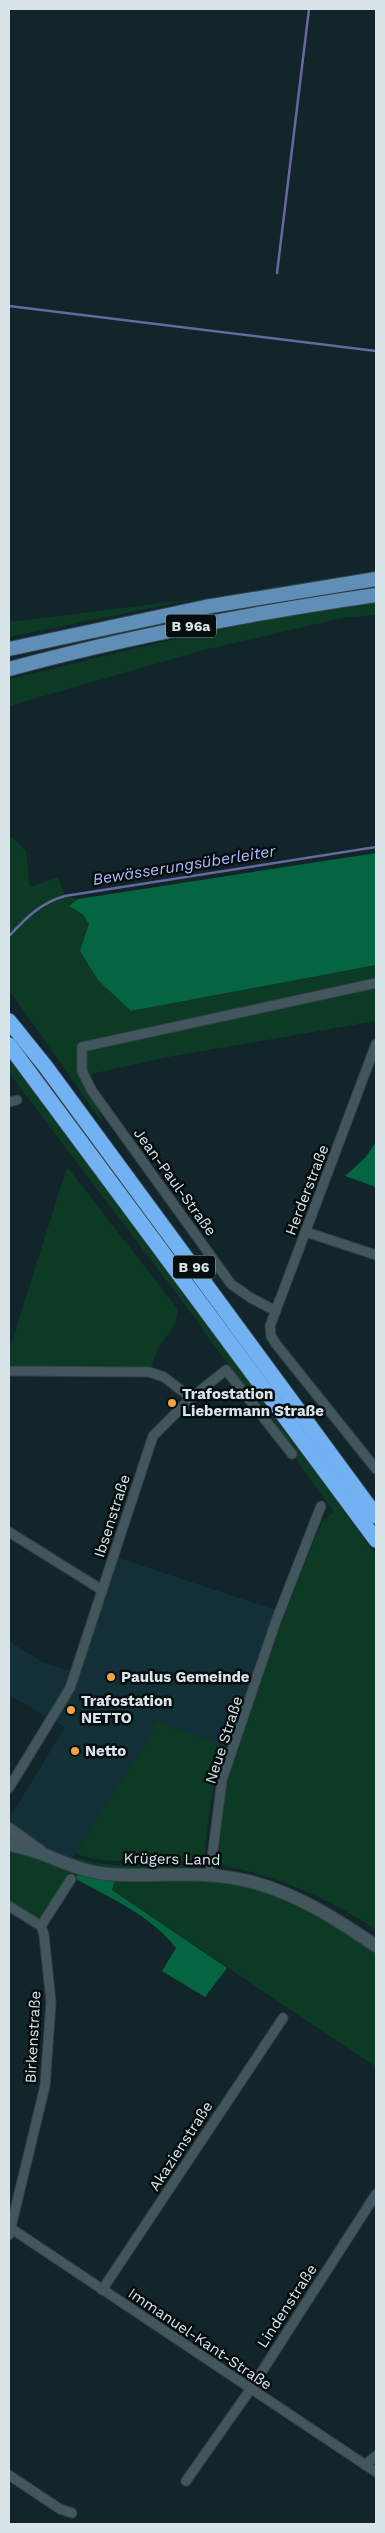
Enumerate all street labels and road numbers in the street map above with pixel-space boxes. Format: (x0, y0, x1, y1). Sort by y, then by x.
road number: B 96a (166, 614, 216, 638)
street label: Jean-Paul-Straße (130, 1125, 220, 1239)
street label: Herderstraße (281, 1142, 333, 1238)
road number: B 96 (173, 1256, 215, 1278)
street label: Ibsenstraße (90, 1472, 134, 1560)
street label: Neue Straße (201, 1694, 247, 1786)
street label: Krügers Land (123, 1849, 221, 1869)
street label: Birkenstraße (22, 1990, 44, 2084)
street label: Akazienstraße (145, 2098, 217, 2194)
street label: Lindenstraße (253, 2261, 321, 2351)
street label: Immanuel-Kant-Straße (125, 2284, 275, 2394)

